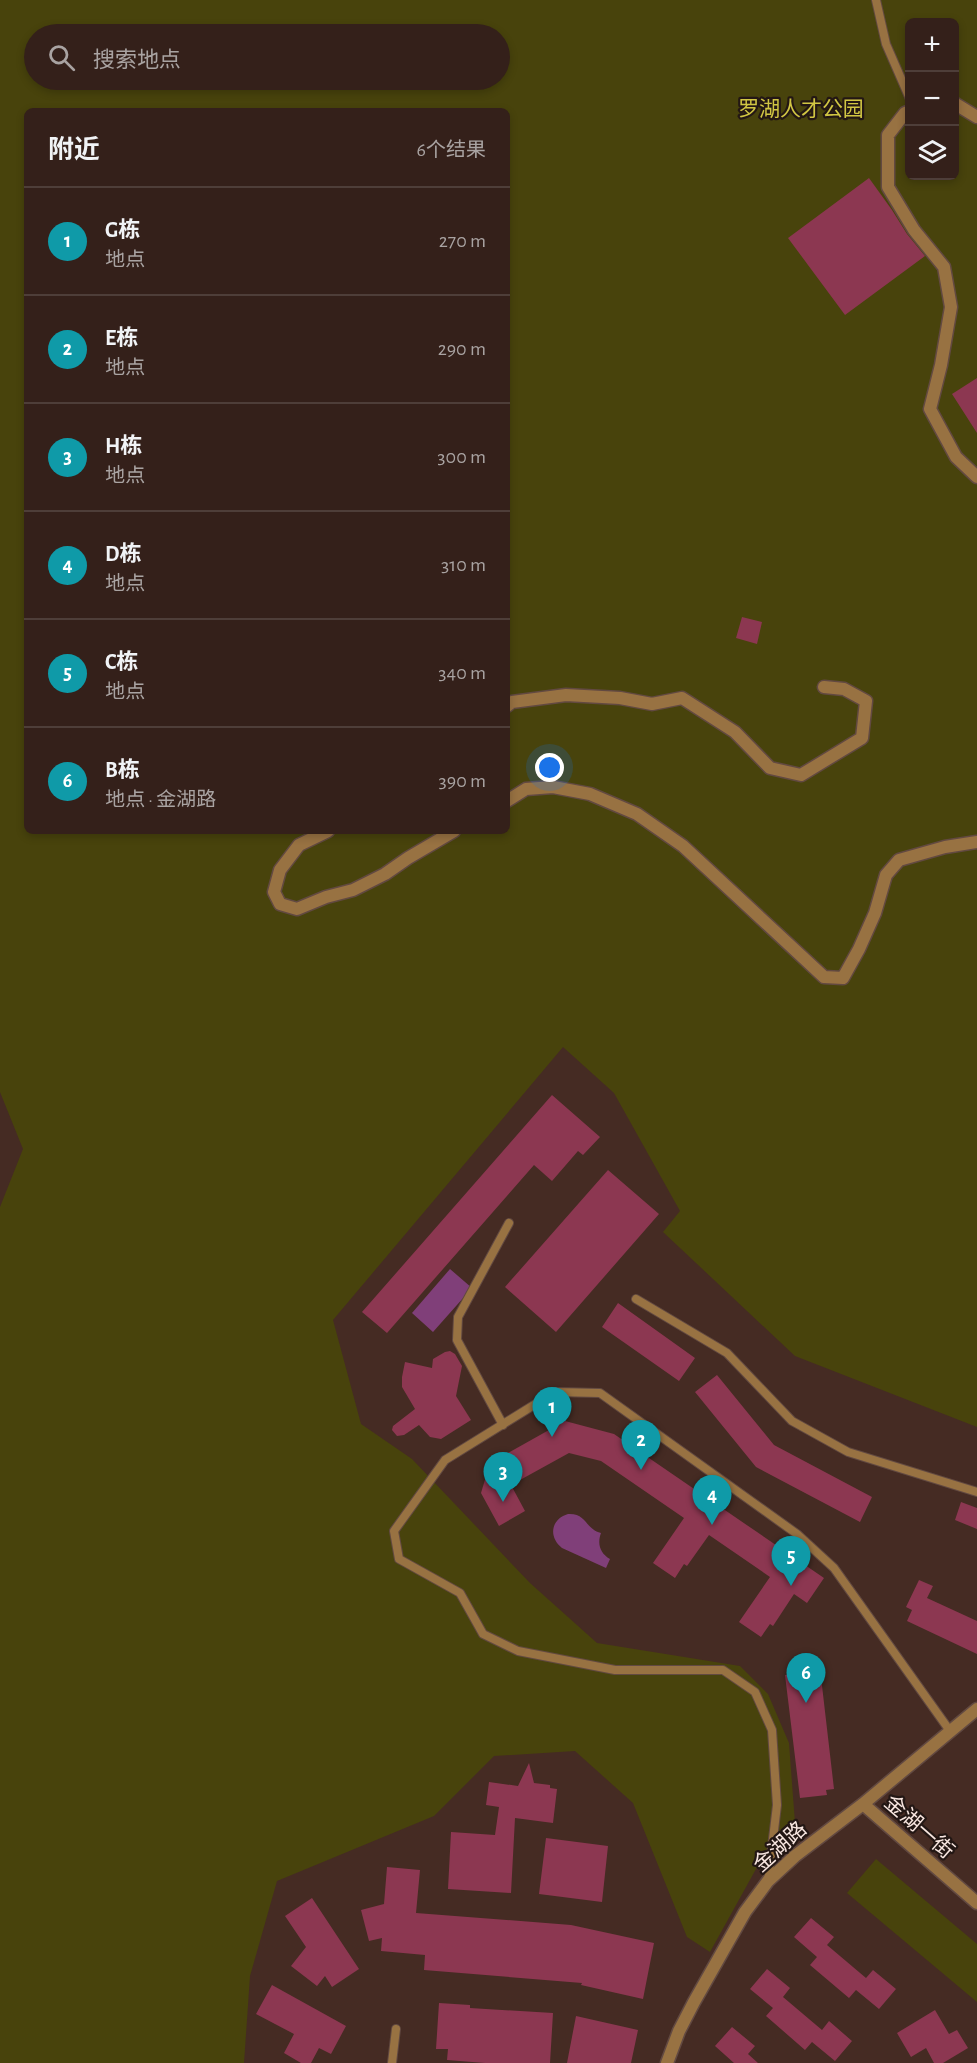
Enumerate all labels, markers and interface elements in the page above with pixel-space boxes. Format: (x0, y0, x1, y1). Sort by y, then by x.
map controls (905, 18, 959, 180)
button: + (905, 18, 959, 72)
search box (24, 24, 510, 90)
icon: search (45, 41, 78, 74)
text: 搜索地点 (93, 49, 181, 71)
button: − (905, 72, 959, 126)
park label: 罗湖人才公园 (738, 98, 864, 120)
button: layers (905, 126, 959, 180)
text: 附近 (48, 137, 100, 163)
text: 6个结果 (417, 140, 486, 160)
text: G栋 (105, 219, 140, 241)
text: 1 (64, 231, 71, 251)
text: 270 m (439, 231, 486, 251)
text: 地点 (105, 250, 145, 270)
text: E栋 (105, 327, 138, 349)
text: 2 (63, 339, 72, 359)
text: 290 m (438, 339, 486, 359)
text: 地点 (105, 358, 145, 378)
text: H栋 (105, 435, 142, 457)
text: 3 (63, 447, 72, 467)
text: 300 m (437, 447, 486, 467)
text: 地点 (105, 466, 145, 486)
text: D栋 (105, 543, 141, 565)
text: 4 (62, 555, 73, 575)
text: 310 m (441, 555, 486, 575)
text: 地点 (105, 574, 145, 594)
text: C栋 (105, 651, 138, 673)
text: 5 (63, 663, 72, 683)
text: 340 m (438, 663, 486, 683)
text: 地点 (105, 682, 145, 702)
your location (535, 753, 564, 782)
text: B栋 (105, 759, 140, 781)
text: 6 (63, 771, 72, 791)
text: 390 m (439, 771, 486, 791)
text: 地点 · 金湖路 (105, 790, 216, 810)
pin: 1 (532, 1388, 572, 1437)
pin: 2 (622, 1420, 660, 1470)
pin: 3 (484, 1452, 522, 1502)
pin: 4 (692, 1476, 732, 1525)
pin: 5 (772, 1536, 810, 1586)
pin: 6 (786, 1654, 826, 1703)
street label: 金湖一街 (880, 1791, 958, 1862)
street label: 金湖路 (749, 1817, 810, 1876)

